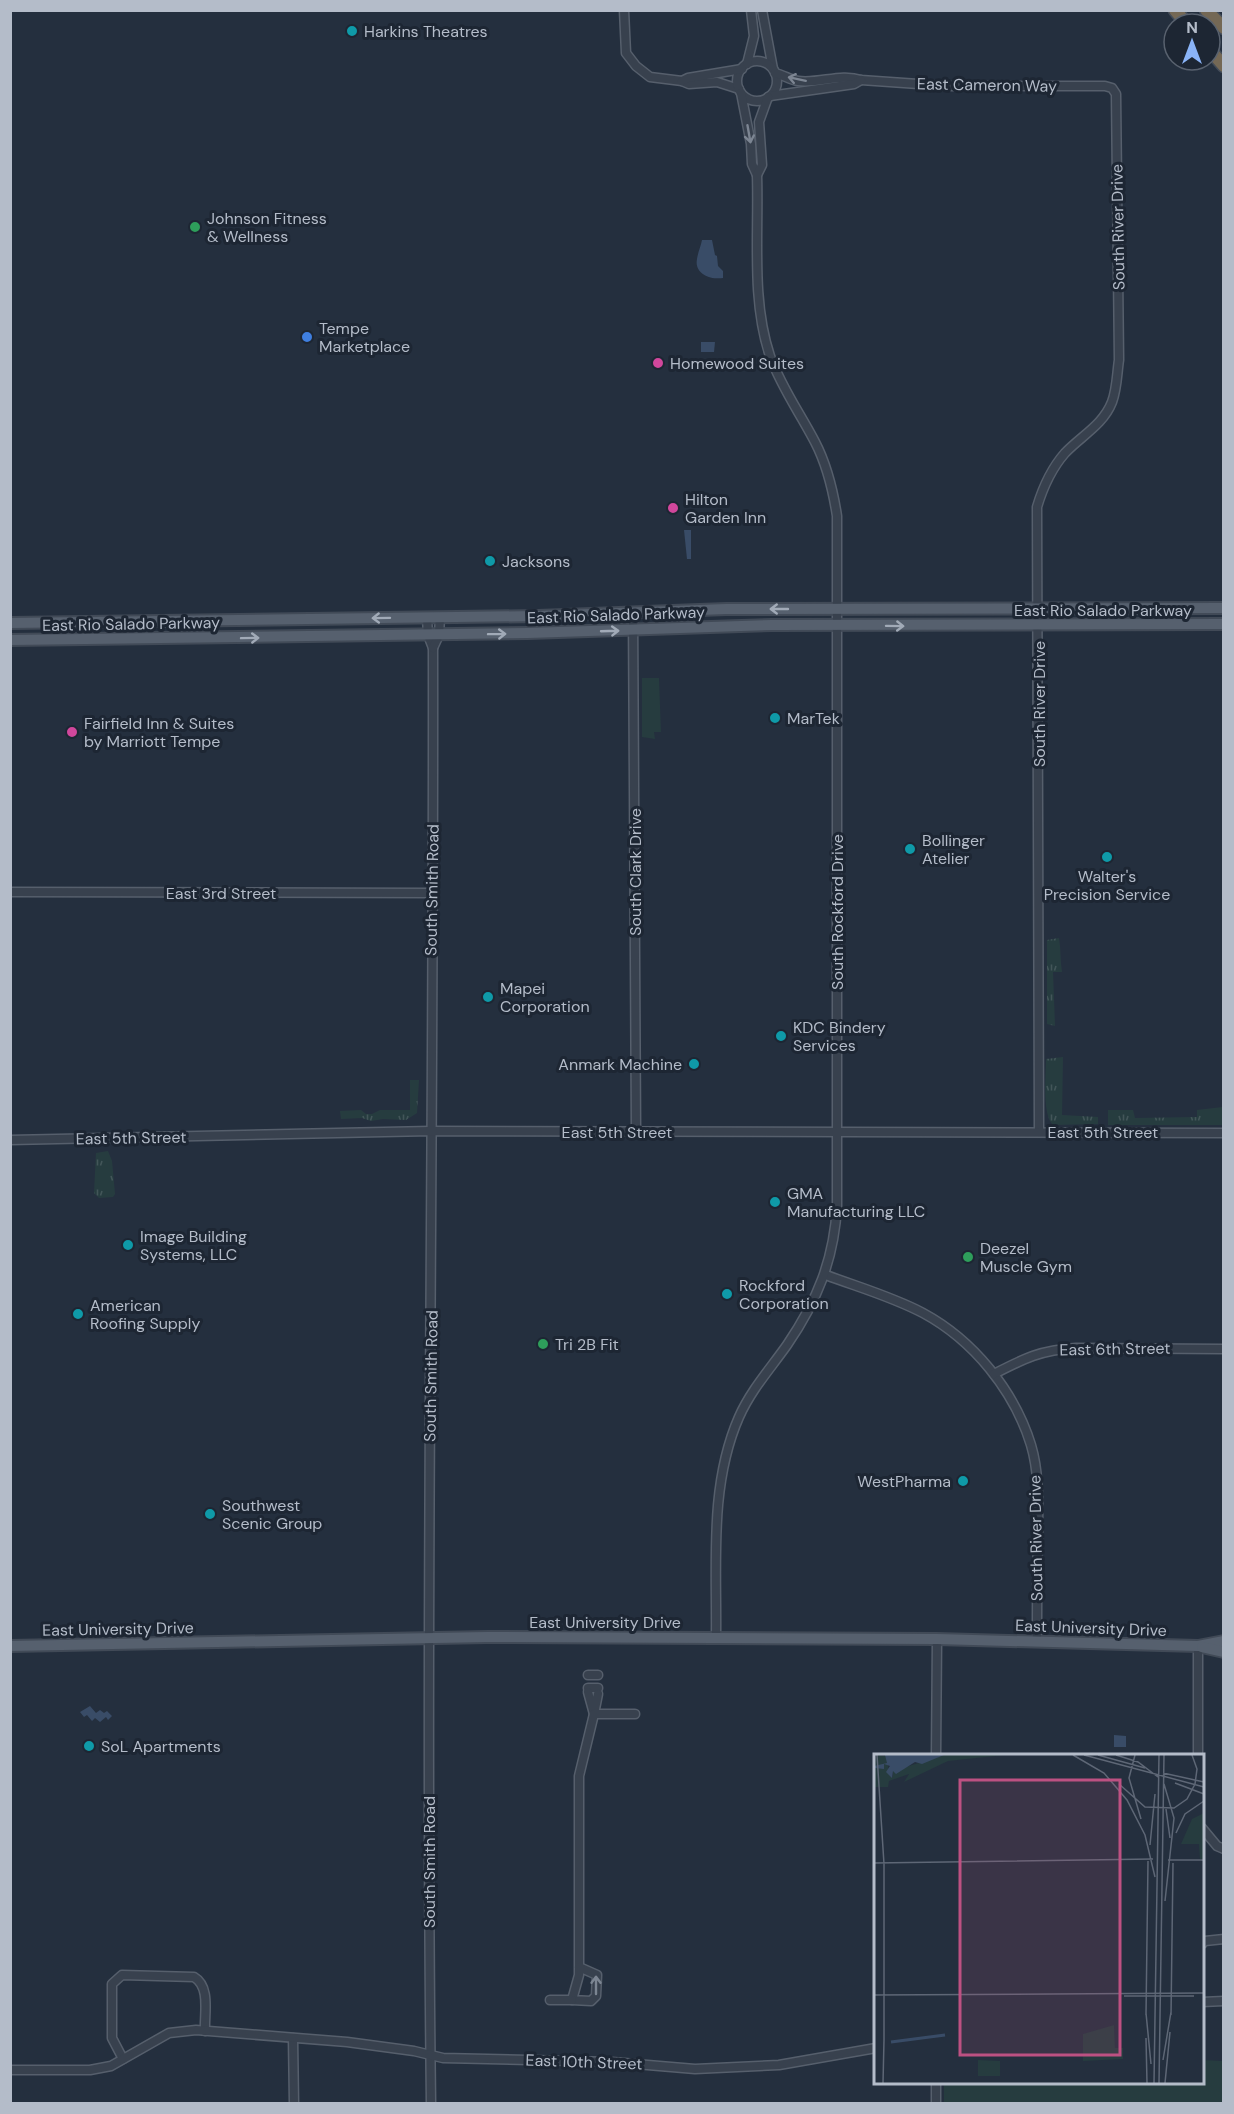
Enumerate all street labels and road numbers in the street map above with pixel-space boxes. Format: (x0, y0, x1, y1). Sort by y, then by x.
street label: East Cameron Way (917, 73, 1057, 97)
street label: South River Drive (1106, 164, 1130, 290)
street label: East Rio Salado Parkway (1014, 600, 1192, 621)
street label: East Rio Salado Parkway (527, 601, 705, 629)
street label: East Rio Salado Parkway (42, 612, 220, 636)
street label: South River Drive (1029, 641, 1050, 767)
street label: South Clark Drive (625, 808, 646, 936)
street label: South Smith Road (420, 824, 444, 956)
street label: South Rockford Drive (827, 834, 848, 990)
street label: East 3rd Street (166, 883, 276, 904)
street label: East 5th Street (562, 1122, 672, 1143)
street label: East 5th Street (1048, 1122, 1158, 1143)
street label: East 5th Street (75, 1127, 187, 1149)
street label: South Smith Road (419, 1310, 443, 1442)
street label: East 6th Street (1059, 1338, 1171, 1360)
street label: South River Drive (1024, 1475, 1048, 1601)
street label: East University Drive (529, 1612, 681, 1633)
street label: East University Drive (1015, 1615, 1167, 1641)
street label: East University Drive (42, 1617, 194, 1641)
street label: South Smith Road (419, 1796, 440, 1928)
street label: East 10th Street (525, 2049, 643, 2075)

